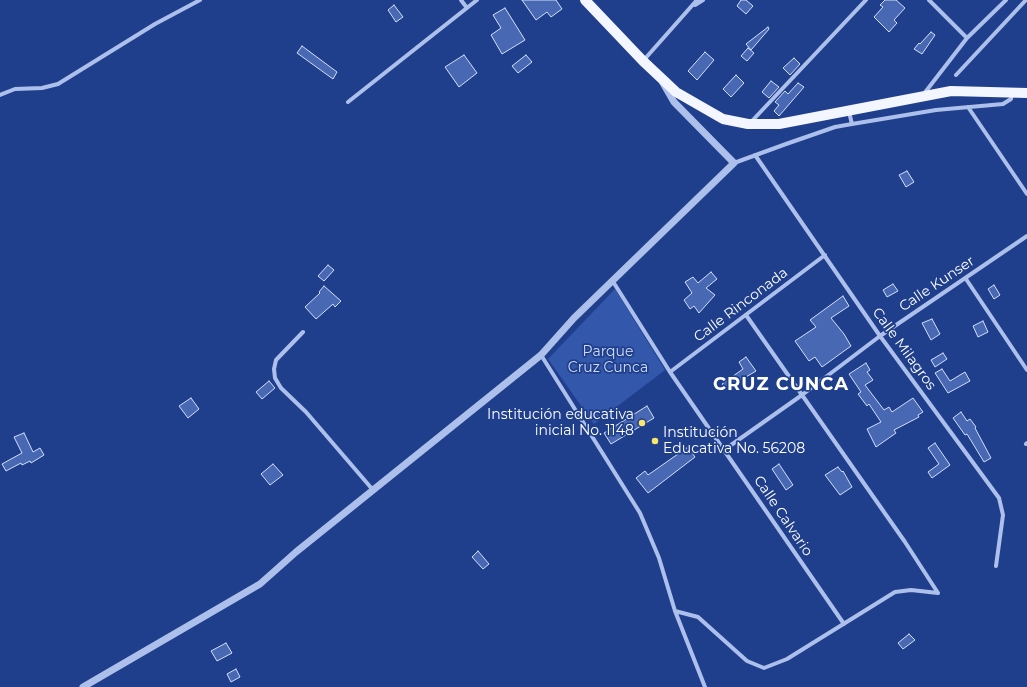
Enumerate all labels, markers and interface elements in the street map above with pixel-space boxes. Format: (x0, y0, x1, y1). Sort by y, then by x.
street label: Calle Kunser (896, 253, 978, 315)
street label: Calle Rinconada (691, 264, 791, 346)
street label: Calle Milagros (869, 305, 939, 393)
park label: Parque Cruz Cunca (568, 344, 648, 376)
district label: CRUZ CUNCA (713, 374, 849, 396)
place label: Institución educativa inicial No. 1148 (487, 407, 634, 440)
marker: Institución educativa inicial No. 1148 (637, 418, 647, 428)
place label: Institución Educativa No. 56208 (663, 425, 805, 458)
marker: Institución Educativa No. 56208 (650, 436, 660, 446)
street label: Calle Calvario (750, 473, 816, 559)

